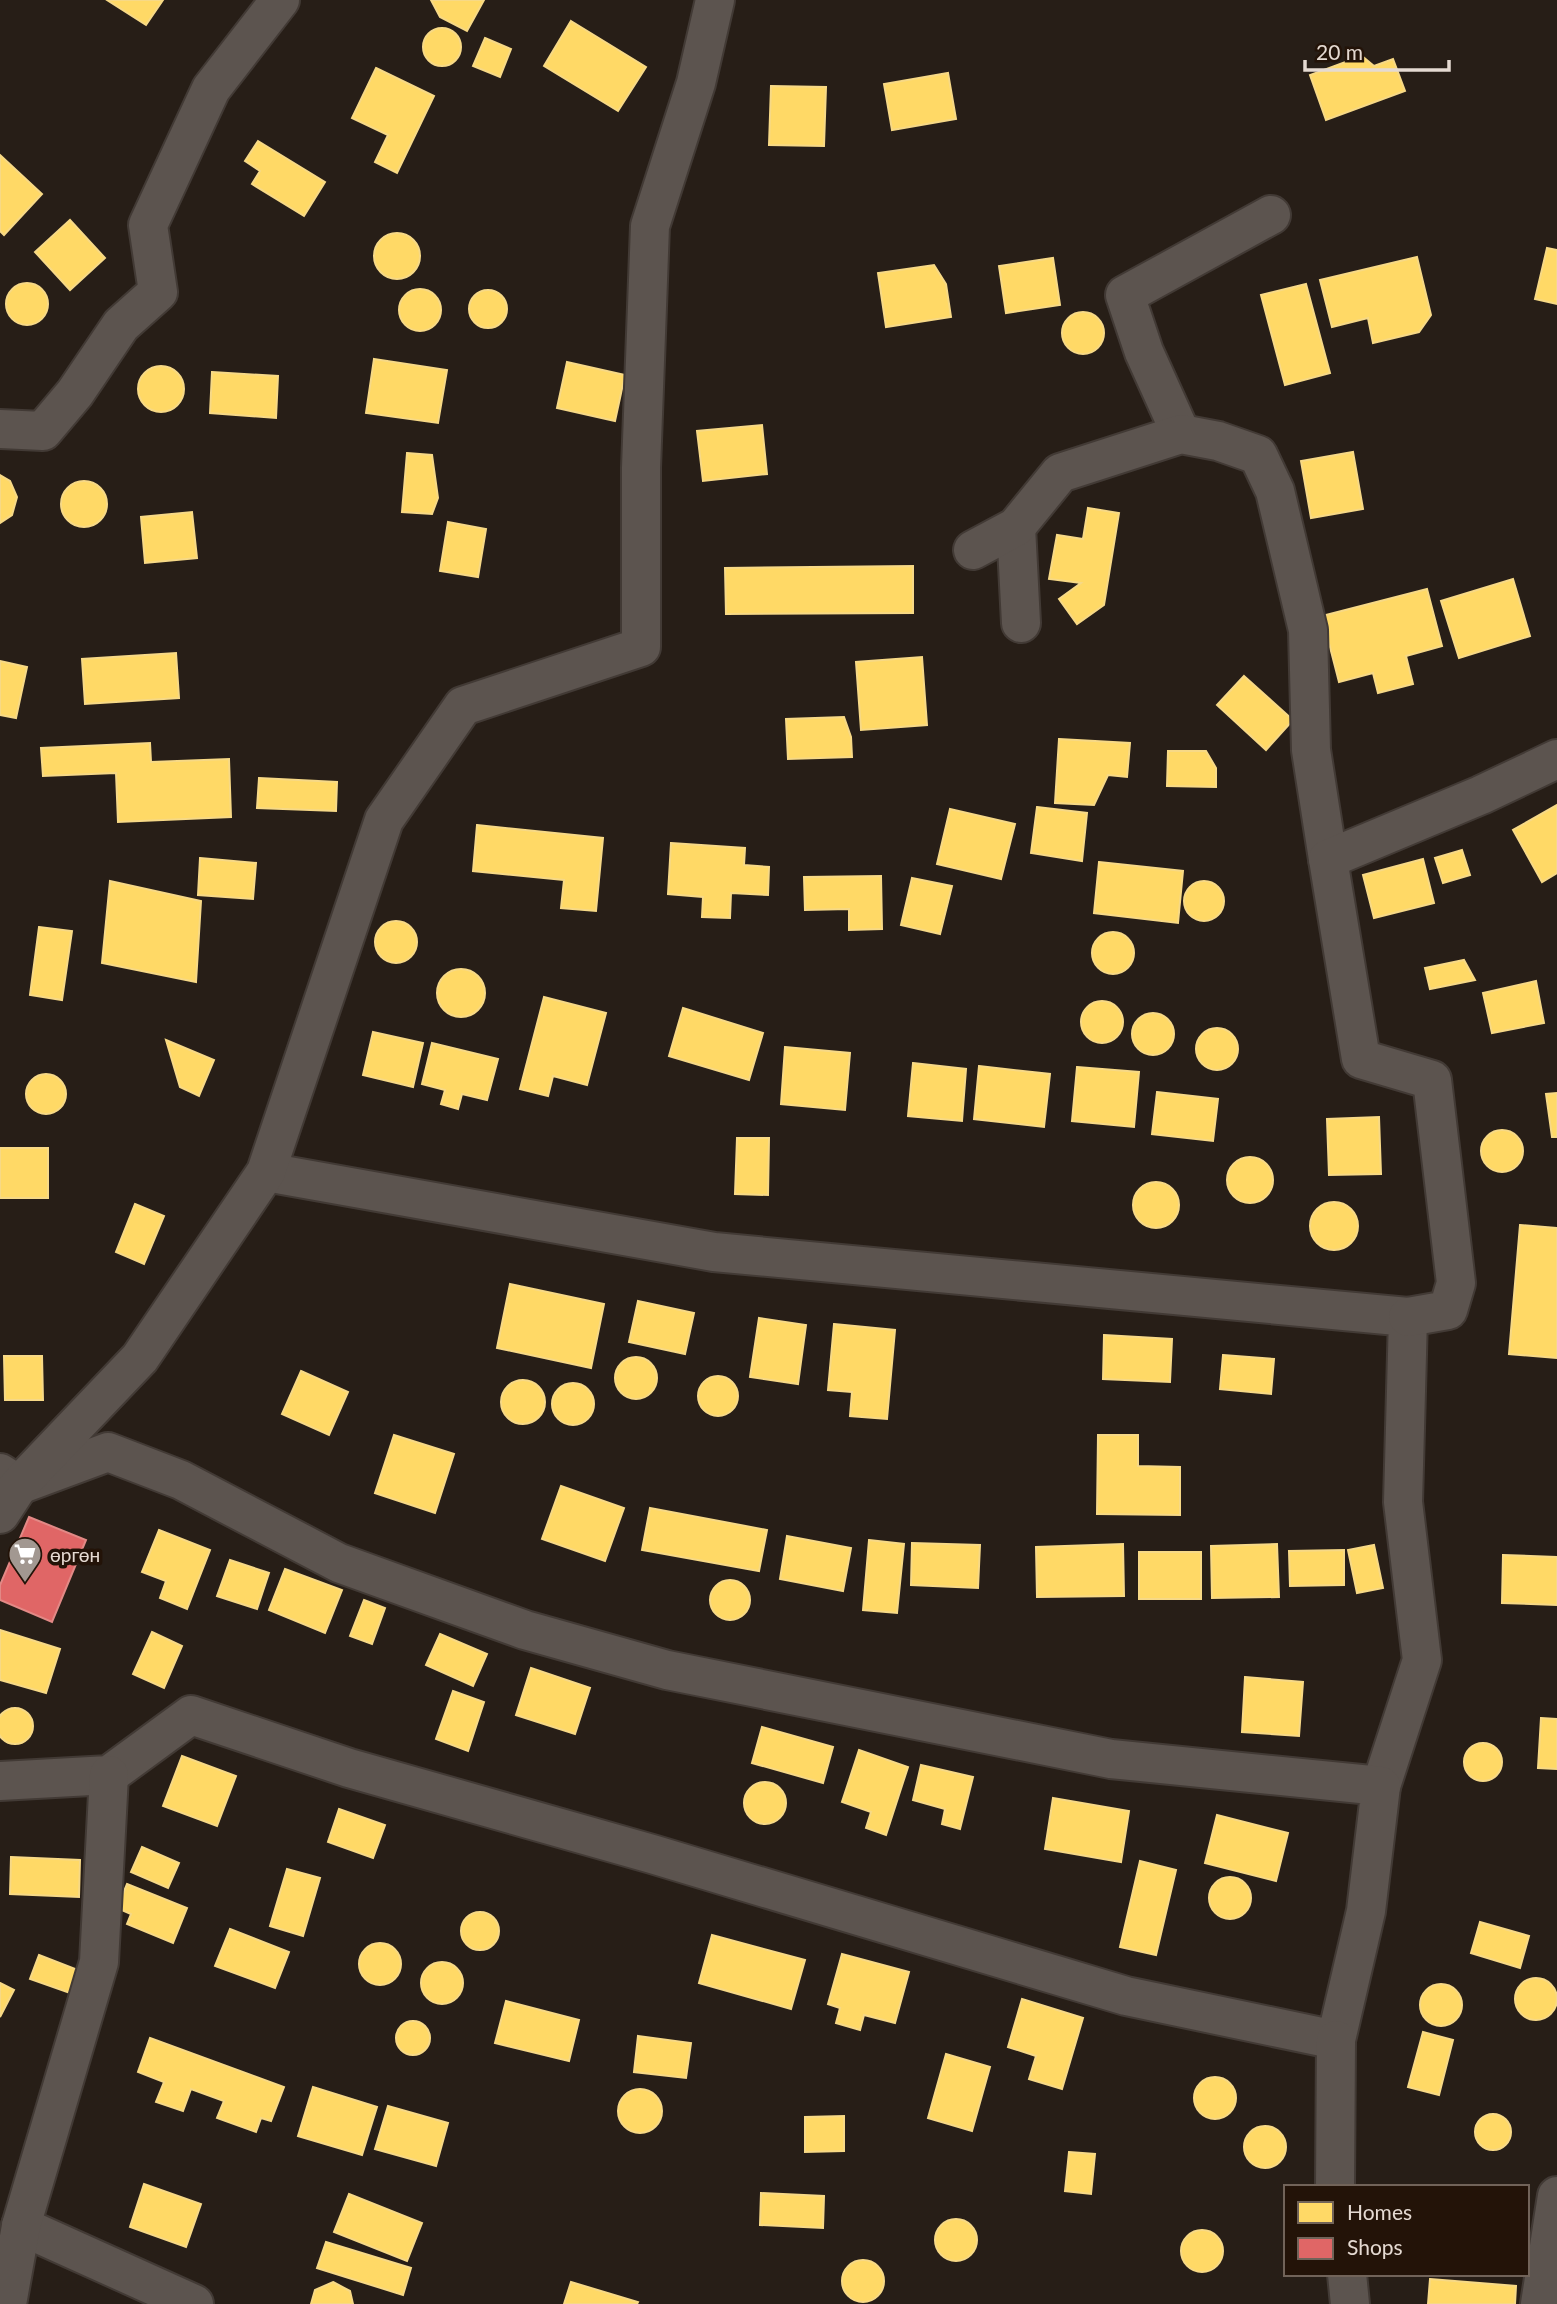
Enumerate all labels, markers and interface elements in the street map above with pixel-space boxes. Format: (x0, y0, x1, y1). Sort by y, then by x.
scale bar (1305, 28, 1448, 72)
text: 20 m (1316, 39, 1363, 64)
supermarket icon: өргөн (6, 1535, 44, 1584)
place label: өргөн (50, 1543, 100, 1566)
legend (1284, 2185, 1529, 2276)
text: Homes (1347, 2199, 1412, 2224)
text: Shops (1347, 2234, 1403, 2259)

